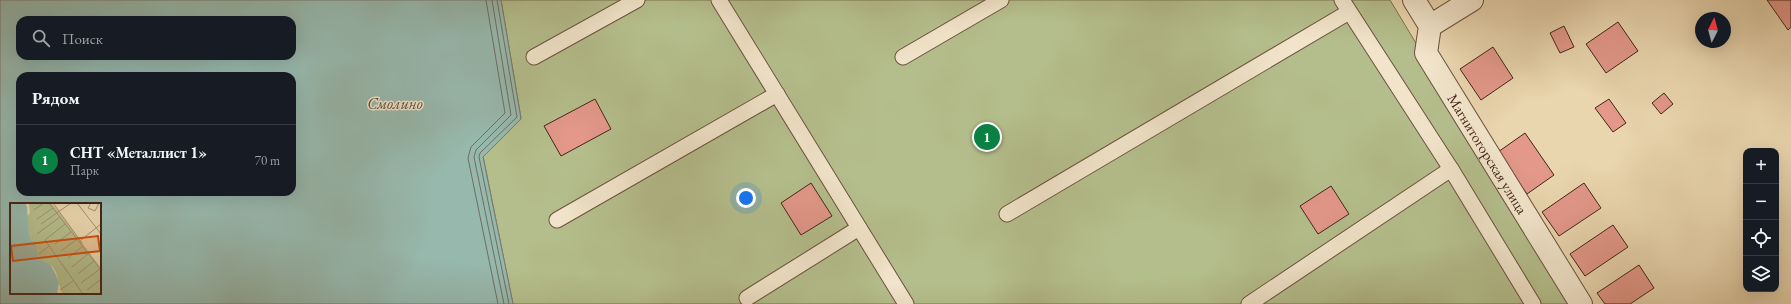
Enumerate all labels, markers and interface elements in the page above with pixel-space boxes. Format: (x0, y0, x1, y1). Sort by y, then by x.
north arrow (1695, 12, 1731, 48)
search box (16, 16, 296, 60)
icon: search (30, 27, 52, 49)
text: Поиск (62, 29, 103, 48)
text: Рядом (32, 87, 80, 109)
street label: Магнитогорская улица (1444, 90, 1532, 217)
water label: Смолино (367, 93, 423, 114)
pin: 1 (974, 122, 1000, 152)
text: СНТ «Металлист 1» (70, 143, 207, 162)
map controls (1743, 148, 1779, 292)
button: + (1743, 148, 1779, 184)
text: 1 (42, 152, 48, 169)
text: 70 m (255, 152, 280, 169)
text: Парк (70, 162, 99, 179)
button: − (1743, 184, 1779, 220)
your location (736, 188, 756, 208)
inset map (10, 203, 101, 294)
button: locate (1743, 220, 1779, 256)
button: layers (1743, 256, 1779, 292)

